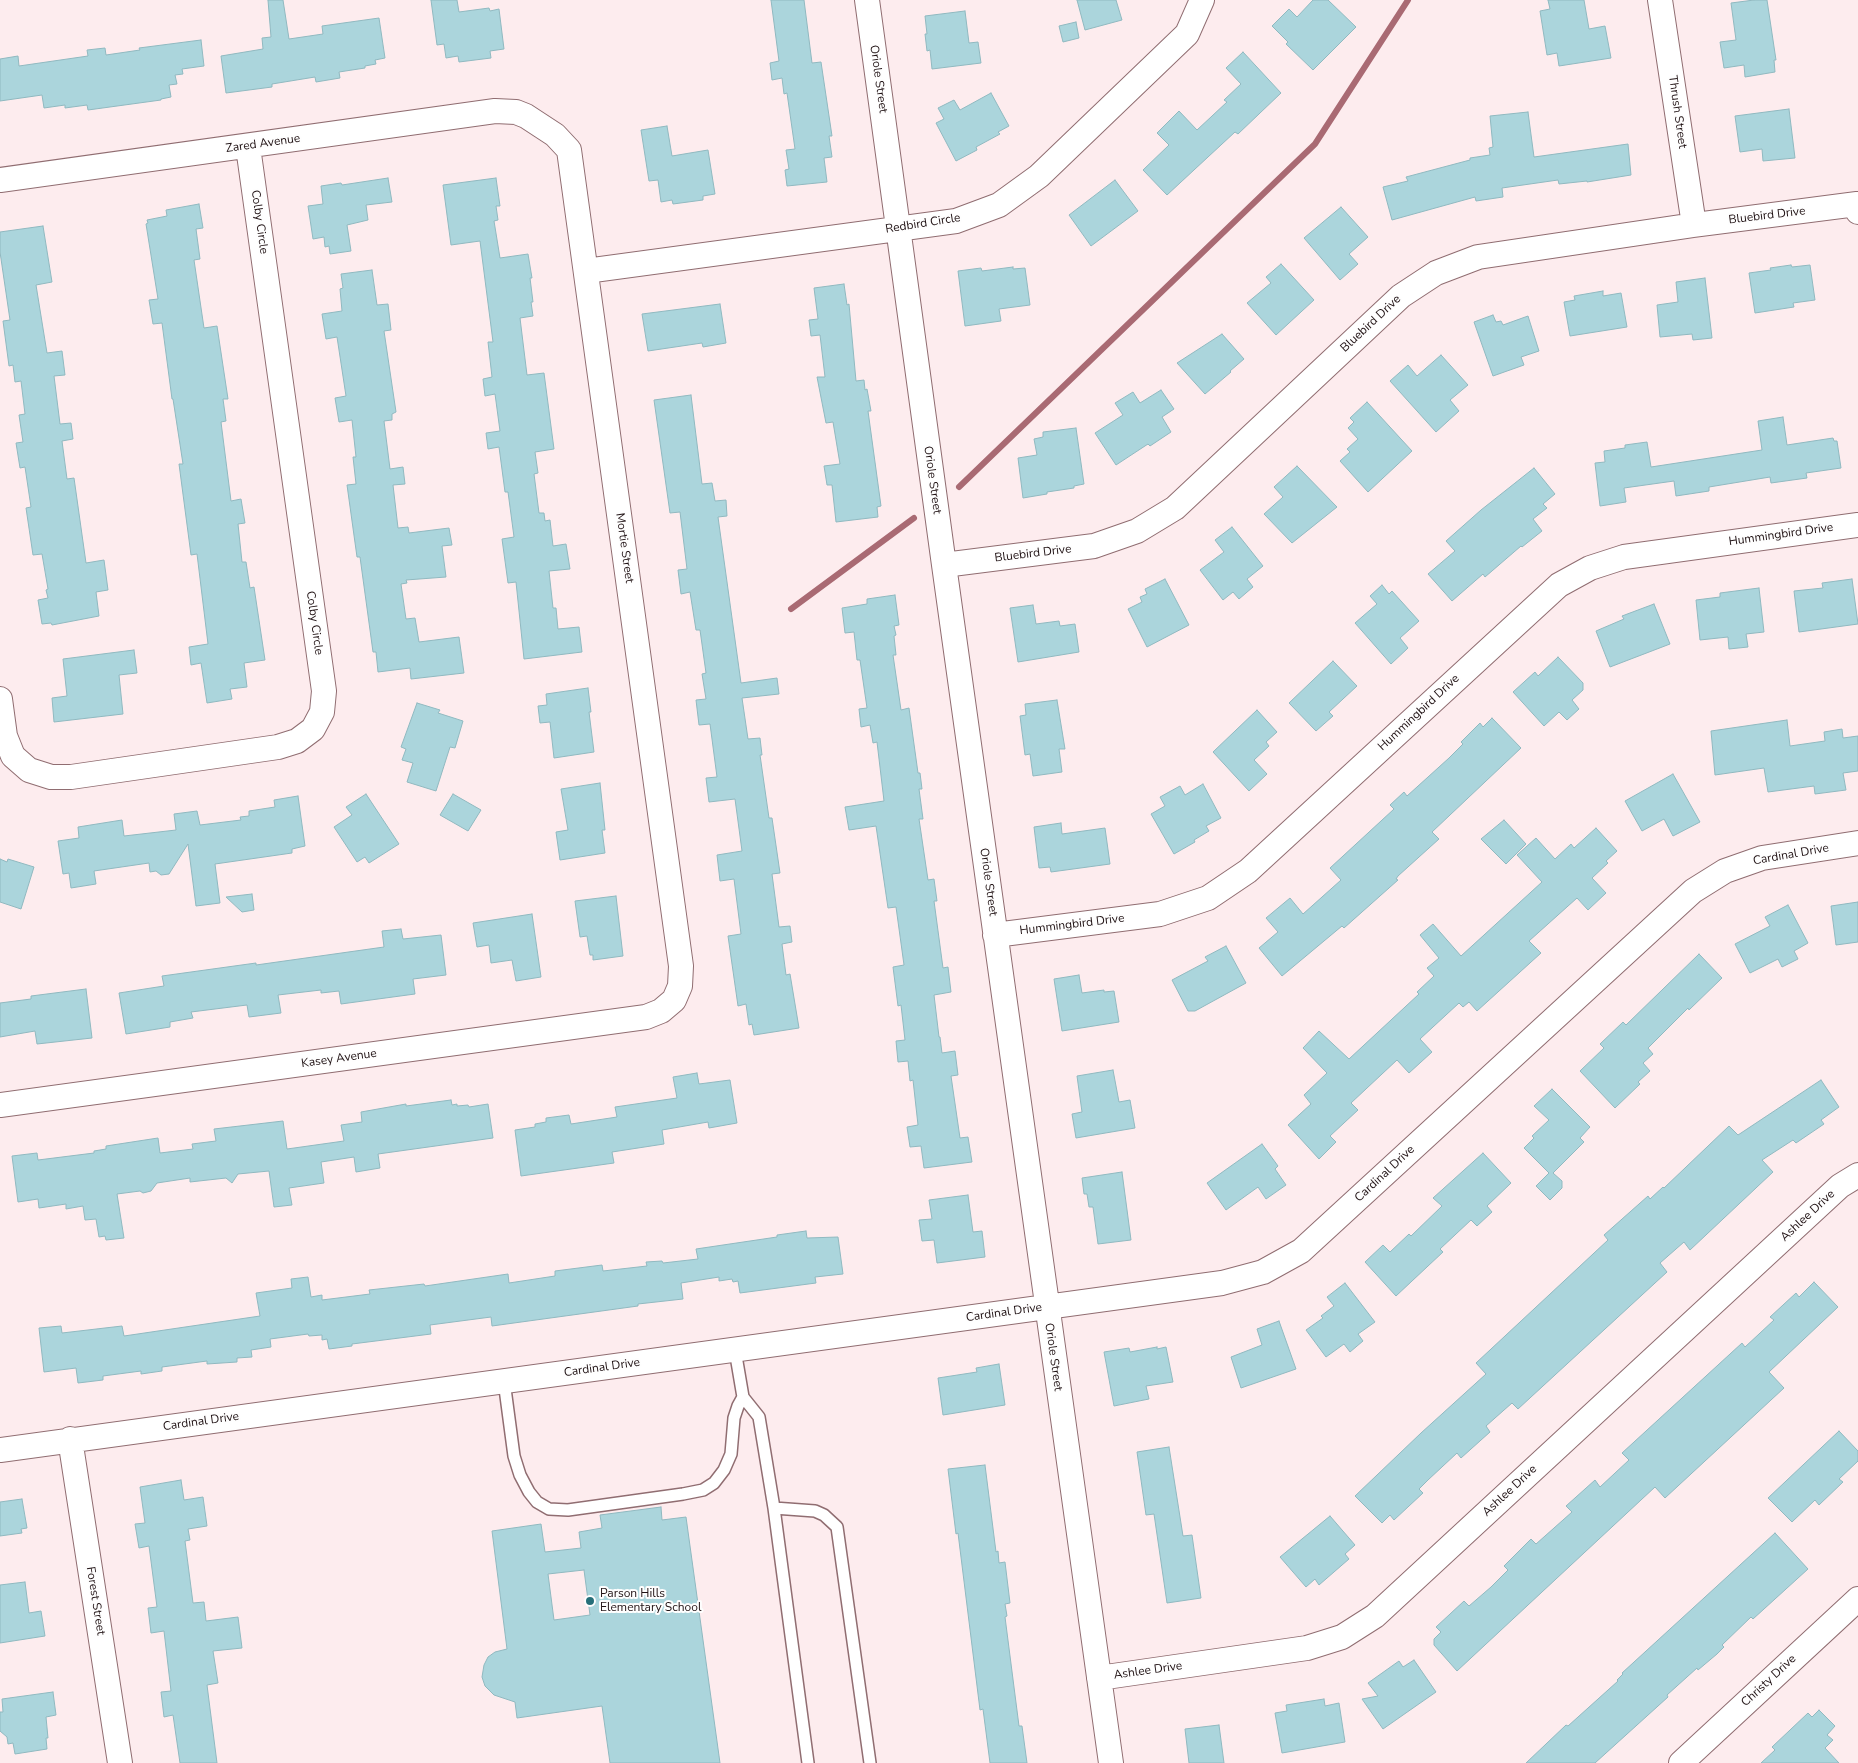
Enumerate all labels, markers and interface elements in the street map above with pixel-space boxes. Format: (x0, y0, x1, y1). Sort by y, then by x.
street label: Oriole Street (866, 44, 890, 114)
street label: Thrush Street (1665, 75, 1689, 149)
street label: Zared Avenue (225, 132, 301, 156)
street label: Colby Circle (247, 189, 271, 255)
street label: Bluebird Drive (1728, 204, 1806, 228)
street label: Redbird Circle (884, 211, 962, 237)
street label: Bluebird Drive (1338, 292, 1404, 356)
street label: Oriole Street (920, 445, 944, 515)
street label: Mortie Street (612, 512, 636, 584)
street label: Hummingbird Drive (1728, 521, 1834, 549)
street label: Bluebird Drive (994, 542, 1072, 566)
street label: Colby Circle (302, 590, 326, 656)
street label: Hummingbird Drive (1375, 672, 1463, 754)
street label: Cardinal Drive (1752, 841, 1830, 869)
street label: Oriole Street (976, 847, 1000, 917)
street label: Hummingbird Drive (1019, 911, 1125, 939)
street label: Kasey Avenue (300, 1047, 378, 1071)
street label: Cardinal Drive (1352, 1143, 1418, 1205)
street label: Ashlee Drive (1778, 1187, 1838, 1245)
street label: Cardinal Drive (965, 1301, 1043, 1325)
street label: Oriole Street (1041, 1322, 1065, 1392)
street label: Cardinal Drive (563, 1356, 641, 1380)
street label: Cardinal Drive (162, 1410, 240, 1434)
street label: Ashlee Drive (1480, 1462, 1540, 1520)
street label: Forest Street (82, 1566, 108, 1636)
place label: Parson Hills Elementary School (600, 1587, 701, 1615)
marker: Parson Hills Elementary School (584, 1595, 596, 1607)
street label: Christy Drive (1739, 1652, 1799, 1710)
street label: Ashlee Drive (1113, 1659, 1183, 1683)

